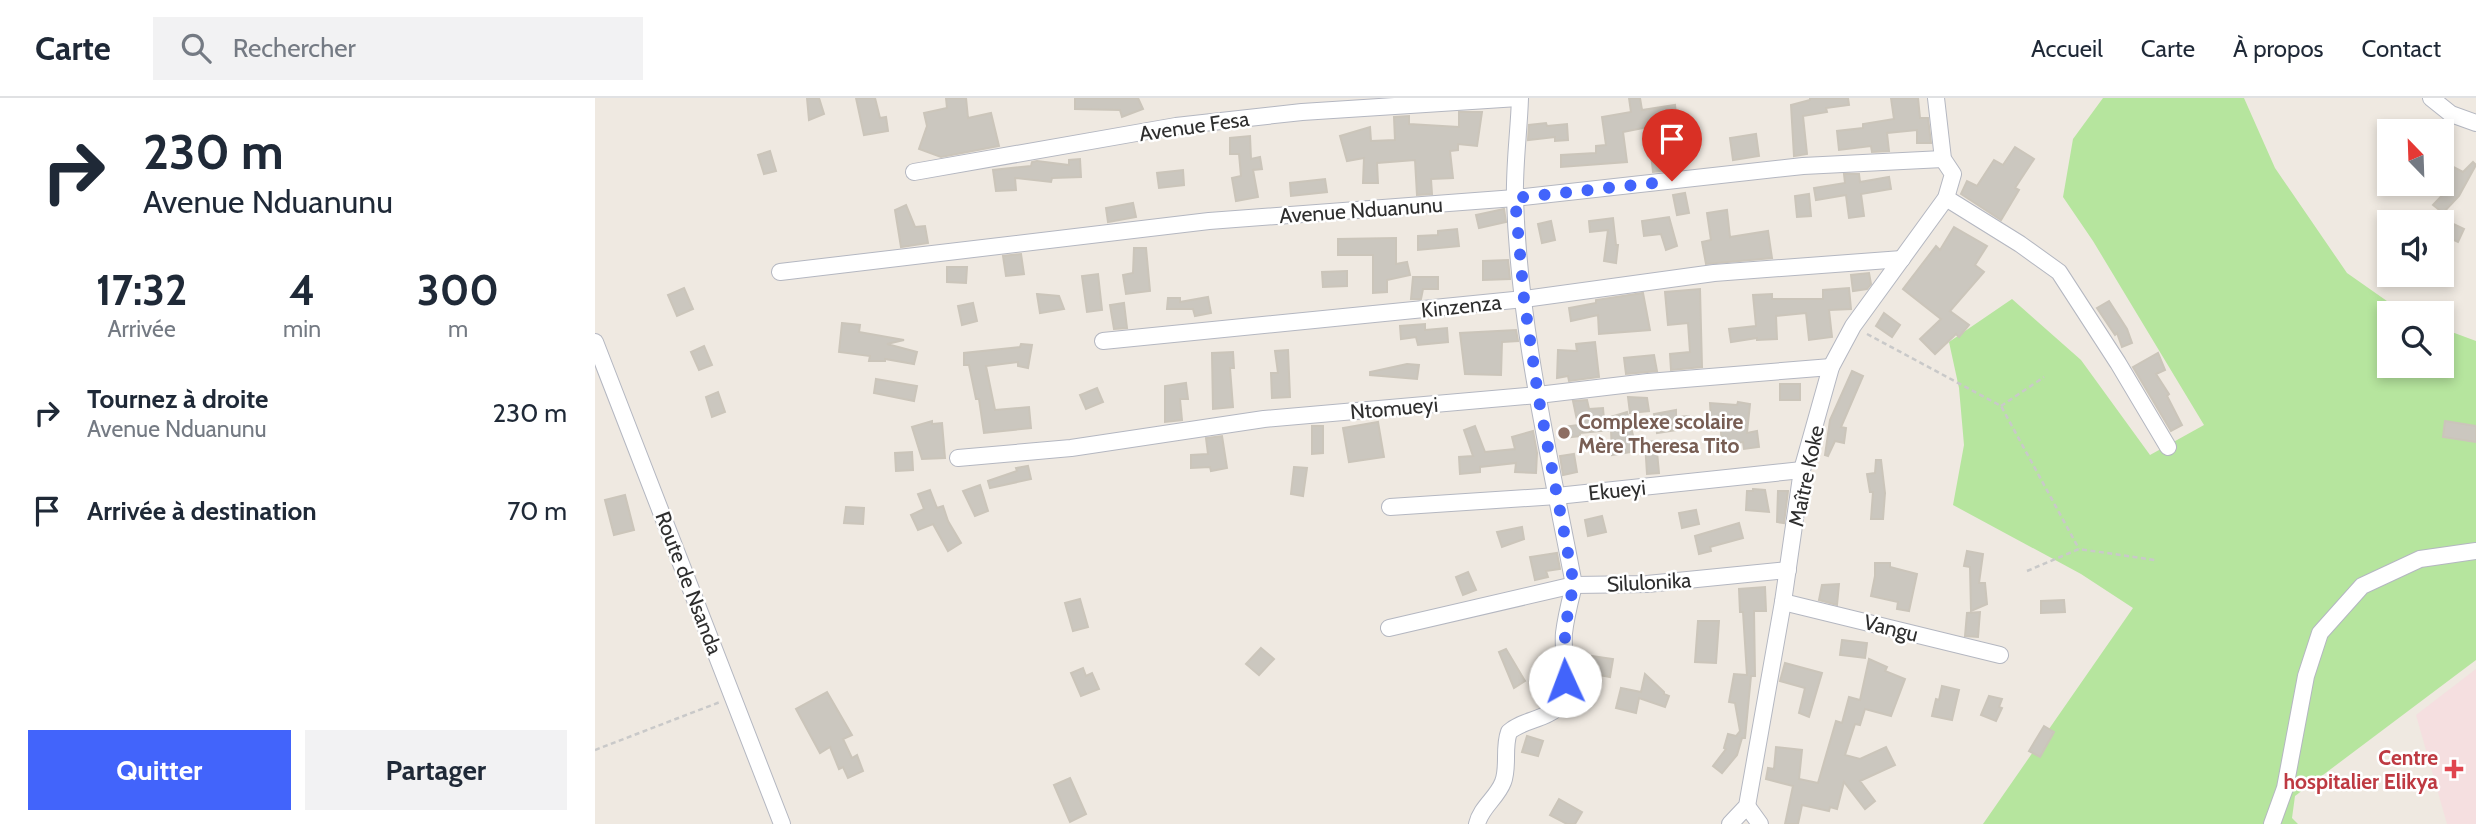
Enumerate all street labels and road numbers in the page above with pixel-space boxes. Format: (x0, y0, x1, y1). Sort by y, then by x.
street label: Avenue Fesa (1137, 106, 1251, 146)
street label: Avenue Nduanunu (1278, 192, 1444, 228)
street label: Kinzenza (1420, 289, 1502, 323)
street label: Ntomueyi (1349, 392, 1439, 424)
street label: Maître Koke (1783, 423, 1829, 529)
street label: Ekueyi (1587, 475, 1647, 505)
street label: Route de Nsanda (650, 508, 728, 658)
street label: Silulonika (1606, 567, 1692, 597)
street label: Vangu (1861, 609, 1921, 647)

